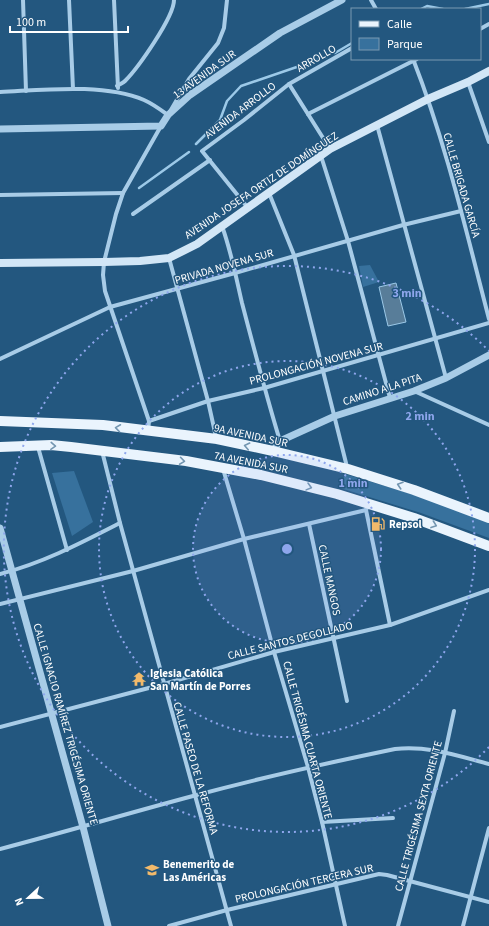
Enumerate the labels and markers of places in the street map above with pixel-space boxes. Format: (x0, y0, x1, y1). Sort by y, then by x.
fuel station icon: Repsol (370, 516, 386, 532)
place label: Repsol (389, 517, 423, 532)
centre of rings (280, 542, 294, 556)
place label: Iglesia Católica San Martín de Porres (150, 666, 251, 694)
temple icon: Iglesia Católica San Martín de Porres (131, 671, 147, 687)
place label: Benemerito de Las Américas (163, 857, 235, 885)
school or university icon: Benemerito de Las Américas (144, 862, 160, 878)

